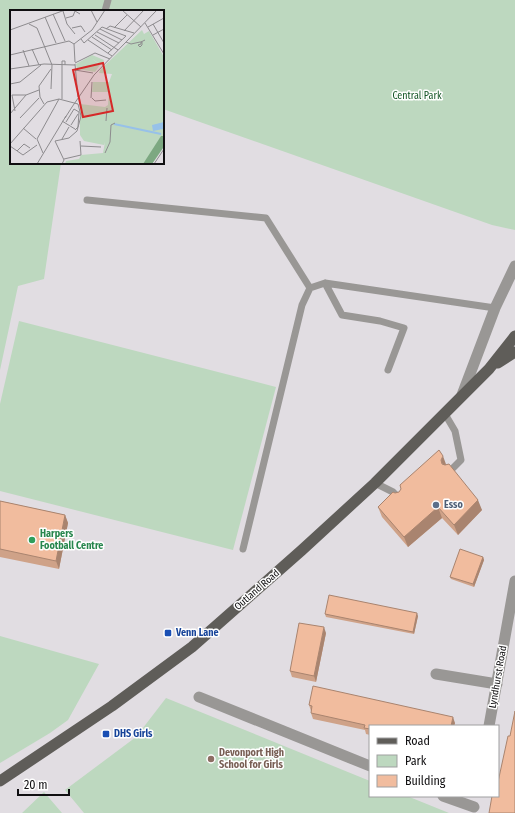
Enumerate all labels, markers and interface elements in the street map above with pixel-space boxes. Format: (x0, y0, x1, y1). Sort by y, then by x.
inset map (10, 10, 164, 164)
park label: Central Park (392, 90, 442, 102)
place label: Esso (444, 499, 463, 511)
marker: Esso (431, 500, 441, 510)
place label: Harpers Football Centre (40, 528, 103, 552)
marker: Harpers Football Centre (27, 535, 37, 545)
street label: Outland Road (232, 567, 282, 613)
place label: Venn Lane (175, 627, 219, 639)
marker: Venn Lane (163, 628, 173, 638)
street label: Lyndhurst Road (487, 645, 509, 709)
legend (369, 725, 499, 797)
place label: DHS Girls (114, 728, 153, 740)
marker: DHS Girls (101, 729, 111, 739)
text: Road (405, 734, 430, 748)
place label: Devonport High School for Girls (219, 747, 284, 771)
marker: Devonport High School for Girls (206, 754, 216, 764)
text: Park (405, 754, 427, 768)
scale bar (18, 771, 69, 797)
text: Building (405, 774, 446, 788)
text: 20 m (24, 778, 48, 792)

